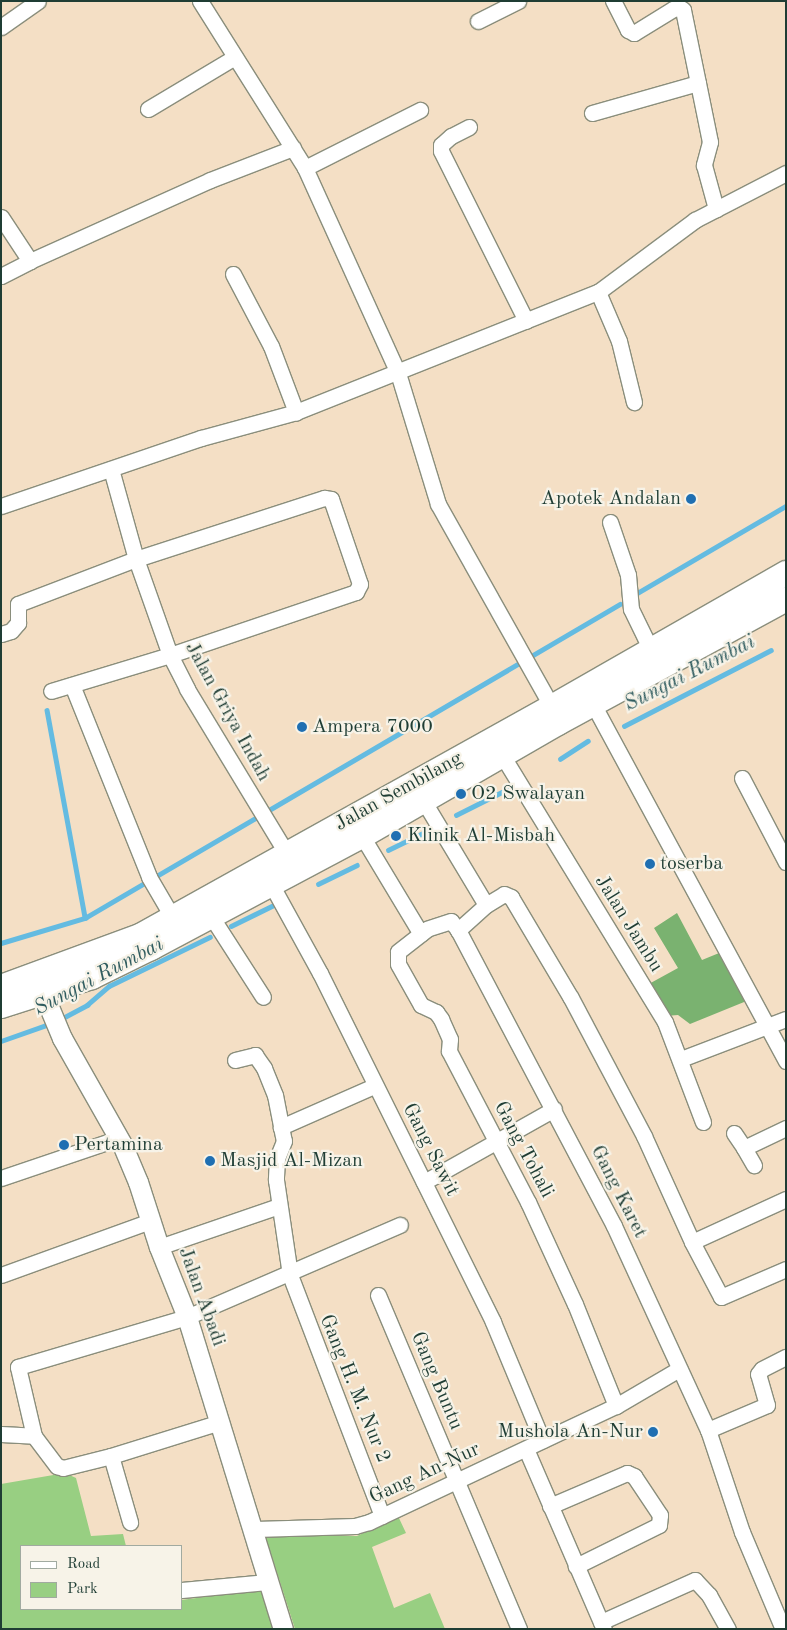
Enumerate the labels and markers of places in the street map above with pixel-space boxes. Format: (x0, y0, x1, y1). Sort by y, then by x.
place label: Apotek Andalan (541, 487, 681, 511)
marker: Apotek Andalan (685, 493, 697, 505)
place label: Ampera 7000 (312, 715, 433, 739)
marker: Ampera 7000 (296, 721, 308, 733)
place label: O2 Swalayan (471, 782, 585, 806)
marker: O2 Swalayan (455, 788, 467, 800)
place label: Klinik Al-Misbah (407, 824, 555, 848)
marker: Klinik Al-Misbah (389, 829, 403, 843)
place label: toserba (660, 852, 723, 876)
marker: toserba (644, 858, 656, 870)
place label: Pertamina (74, 1133, 163, 1157)
marker: Pertamina (58, 1139, 70, 1151)
place label: Masjid Al-Mizan (220, 1149, 363, 1173)
marker: Masjid Al-Mizan (204, 1155, 216, 1167)
place label: Mushola An-Nur (497, 1420, 643, 1444)
marker: Mushola An-Nur (647, 1426, 659, 1438)

